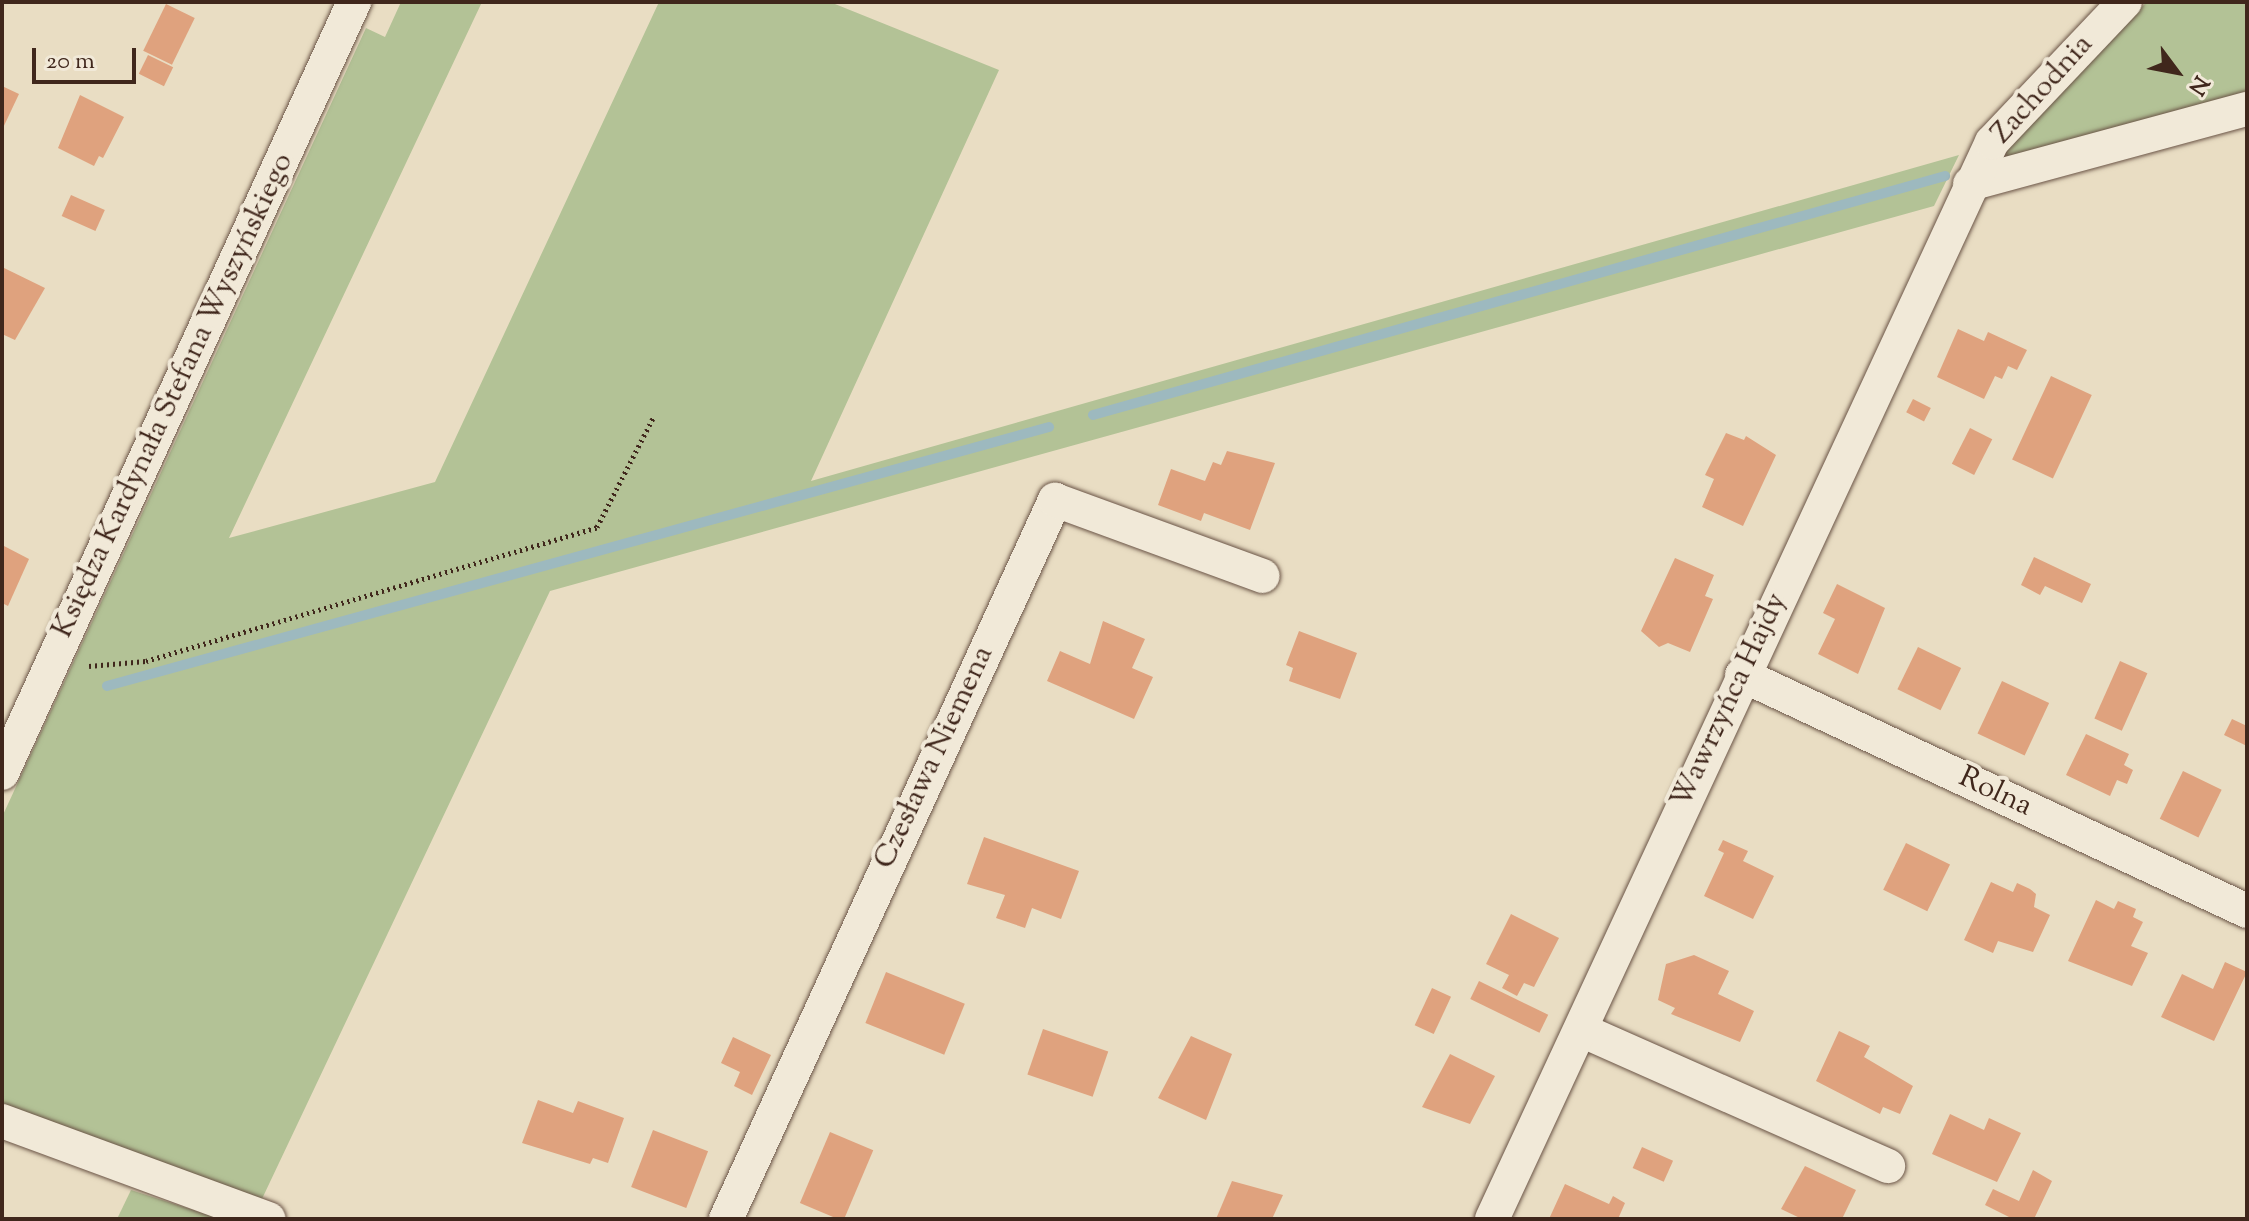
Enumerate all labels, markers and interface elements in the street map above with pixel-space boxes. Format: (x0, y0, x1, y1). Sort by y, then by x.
street label: Zachodnia (1985, 28, 2101, 152)
scale bar (36, 32, 140, 82)
north arrow (2137, 32, 2217, 112)
text: 20 m (46, 45, 95, 79)
text: N (2179, 69, 2216, 101)
street label: Księdza Kardynała Stefana Wyszyńskiego (46, 148, 302, 644)
street label: Wawrzyńca Hajdy (1664, 588, 1796, 814)
street label: Czesława Niemena (868, 641, 1002, 875)
street label: Rolna (1953, 760, 2037, 826)

